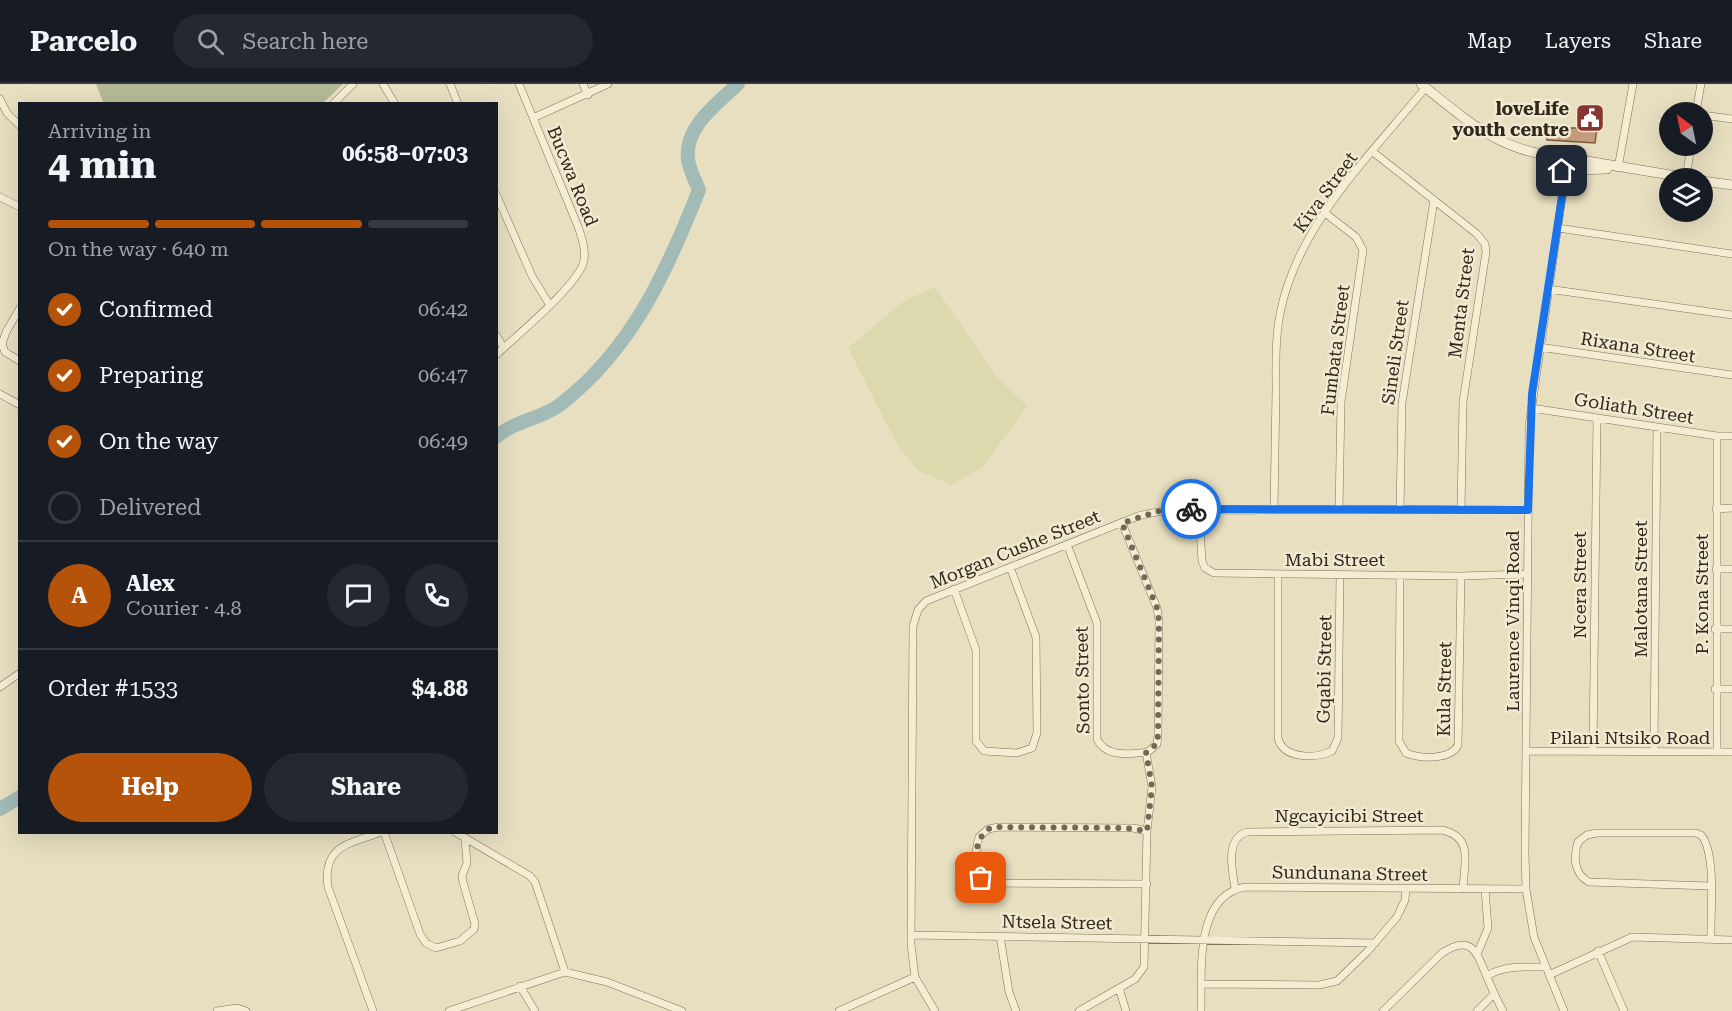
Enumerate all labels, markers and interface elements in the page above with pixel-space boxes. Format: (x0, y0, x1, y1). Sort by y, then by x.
search box (173, 14, 593, 68)
text: Parcelo (30, 25, 137, 58)
icon: search (194, 25, 227, 58)
text: Search here (242, 29, 368, 54)
text: Map (1467, 29, 1512, 53)
text: Layers (1545, 29, 1611, 53)
text: Share (1644, 29, 1702, 53)
place label: loveLife youth centre (1452, 98, 1569, 140)
public building icon: loveLife youth centre (1574, 102, 1606, 134)
north arrow (1659, 102, 1713, 156)
map controls (1659, 102, 1713, 222)
text: Arriving in (48, 119, 151, 143)
street label: Bucwa Road (543, 123, 603, 230)
text: 06:58–07:03 (342, 141, 468, 166)
text: 4 min (48, 142, 156, 188)
pin (1536, 145, 1587, 196)
street label: Kiva Street (1289, 147, 1362, 237)
icon: home (1545, 154, 1578, 187)
button: layers (1659, 168, 1713, 222)
text: On the way · 640 m (48, 237, 229, 261)
street label: Menta Street (1444, 246, 1478, 359)
street label: Fumbata Street (1317, 283, 1353, 417)
icon: check (48, 293, 81, 326)
text: Confirmed (99, 297, 213, 322)
text: 06:42 (418, 297, 468, 321)
street label: Sineli Street (1377, 298, 1413, 406)
street label: Rixana Street (1579, 328, 1697, 366)
icon: check (48, 359, 81, 392)
text: Preparing (99, 363, 203, 388)
text: 06:47 (418, 363, 468, 387)
street label: Goliath Street (1573, 388, 1696, 428)
icon: check (48, 425, 81, 458)
text: On the way (99, 429, 219, 454)
text: 06:49 (418, 429, 468, 453)
courier (1161, 479, 1221, 539)
icon: bike (1175, 493, 1208, 526)
text: Delivered (99, 495, 201, 520)
street label: Morgan Cushe Street (927, 505, 1103, 593)
street label: Malotana Street (1630, 520, 1651, 658)
street label: Laurence Vinqi Road (1502, 530, 1523, 712)
street label: Ncera Street (1569, 531, 1590, 639)
street label: P. Kona Street (1691, 533, 1712, 654)
street label: Mabi Street (1285, 549, 1385, 570)
button: chat (327, 564, 390, 627)
button: phone (405, 564, 468, 627)
text: Alex (126, 571, 175, 596)
text: A (72, 583, 87, 608)
text: Courier · 4.8 (126, 596, 242, 620)
street label: Gqabi Street (1313, 614, 1335, 724)
street label: Sonto Street (1071, 626, 1093, 734)
street label: Kula Street (1433, 641, 1455, 737)
text: Order #1533 (48, 676, 178, 701)
text: $4.88 (412, 676, 468, 701)
street label: Pilani Ntsiko Road (1550, 727, 1711, 748)
button: Help (48, 753, 252, 822)
button: Share (264, 753, 468, 822)
street label: Ngcayicibi Street (1274, 805, 1424, 826)
pin (955, 852, 1006, 903)
icon: bag (964, 861, 997, 894)
street label: Sundunana Street (1272, 861, 1428, 885)
street label: Ntsela Street (1001, 911, 1113, 933)

